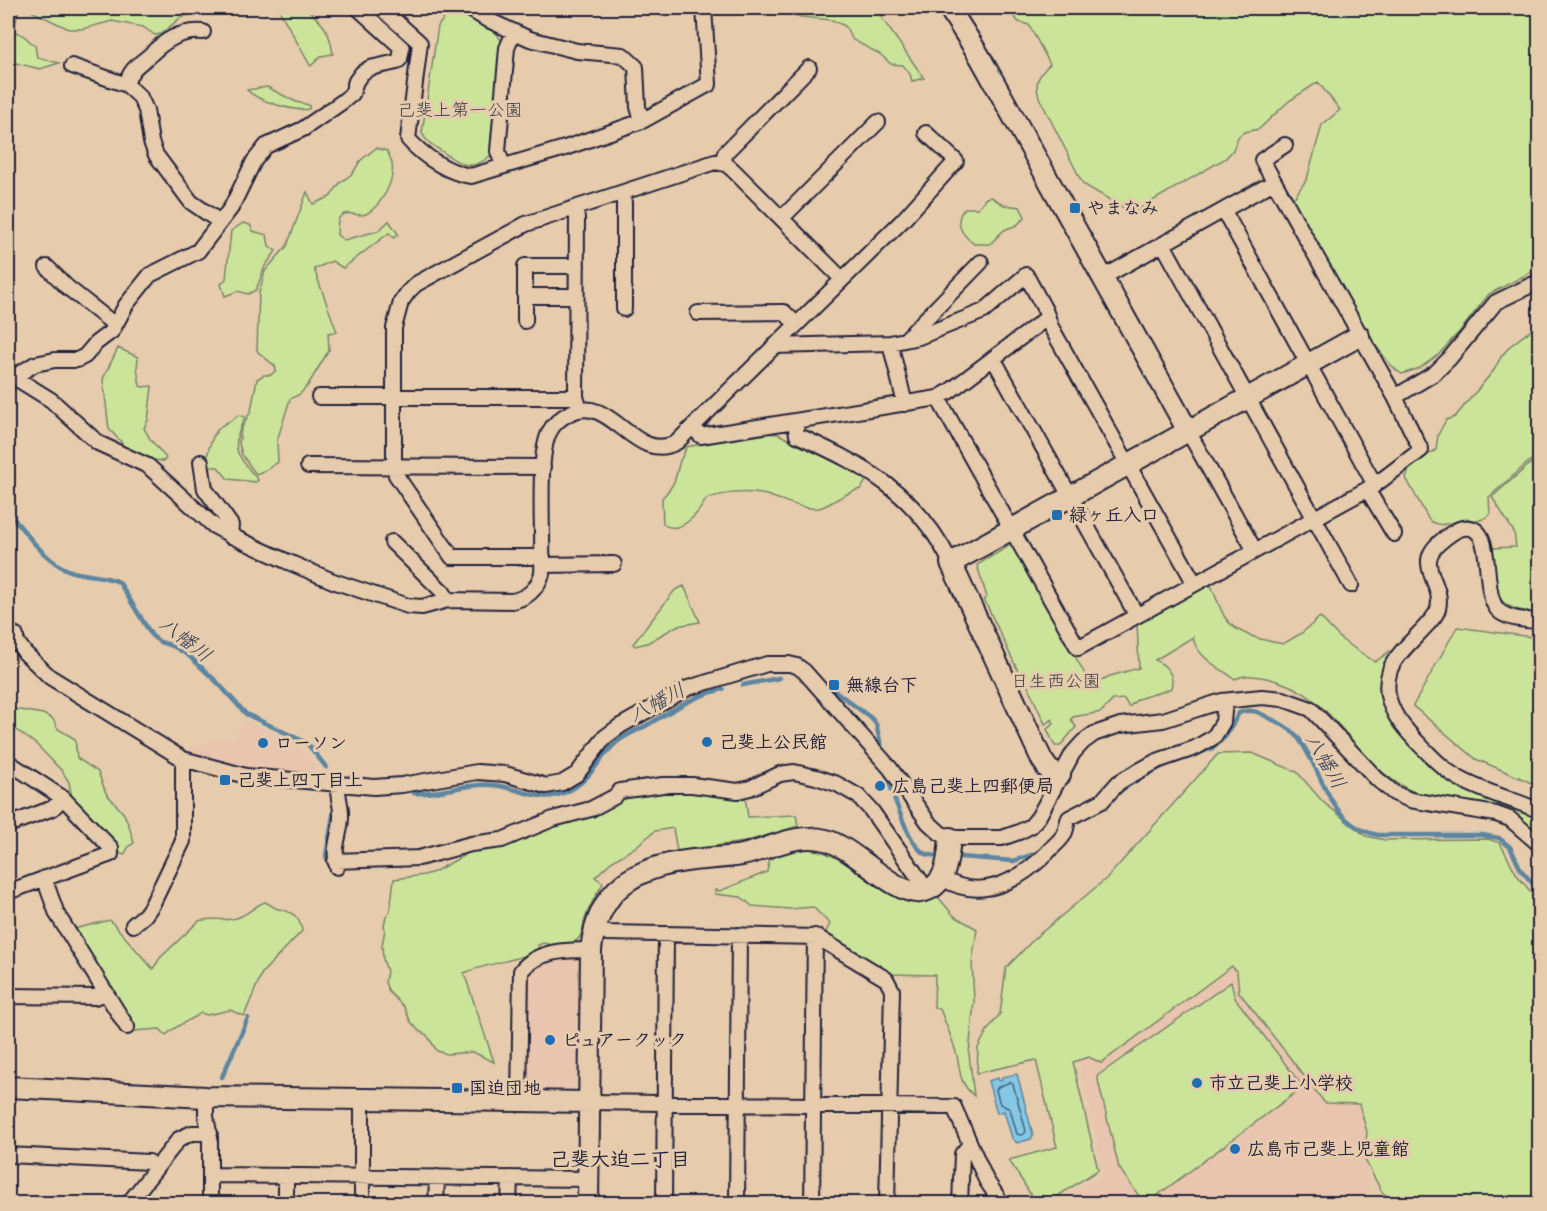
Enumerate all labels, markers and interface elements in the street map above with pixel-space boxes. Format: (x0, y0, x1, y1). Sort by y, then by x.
park label: 己斐上第一公園 (397, 95, 523, 122)
place label: やまなみ (1087, 193, 1159, 220)
marker: やまなみ (1068, 201, 1082, 215)
place label: 緑ヶ丘入口 (1069, 500, 1159, 527)
marker: 緑ヶ丘入口 (1050, 508, 1064, 522)
water label: 八幡川 (154, 608, 219, 669)
park label: 日生西公園 (1011, 666, 1101, 693)
place label: 無線台下 (846, 670, 918, 697)
water label: 八幡川 (623, 674, 690, 728)
marker: 無線台下 (827, 678, 841, 692)
place label: 己斐上公民館 (719, 727, 827, 754)
water label: 八幡川 (1299, 727, 1355, 794)
place label: ローソン (275, 728, 347, 755)
marker: 己斐上公民館 (700, 735, 714, 749)
marker: ローソン (256, 736, 270, 750)
place label: 己斐上四丁目上 (237, 765, 363, 792)
place label: 広島己斐上四郵便局 (892, 771, 1054, 798)
marker: 己斐上四丁目上 (218, 773, 232, 787)
marker: 広島己斐上四郵便局 (873, 779, 887, 793)
place label: ピュアークック (562, 1025, 687, 1052)
marker: ピュアークック (543, 1033, 557, 1047)
place label: 市立己斐上小学校 (1209, 1068, 1353, 1095)
place label: 国迫団地 (469, 1073, 541, 1100)
marker: 市立己斐上小学校 (1190, 1076, 1204, 1090)
marker: 国迫団地 (450, 1081, 464, 1095)
place label: 広島市己斐上児童館 (1247, 1134, 1409, 1161)
marker: 広島市己斐上児童館 (1228, 1142, 1242, 1156)
district label: 己斐大迫二丁目 (550, 1143, 690, 1173)

